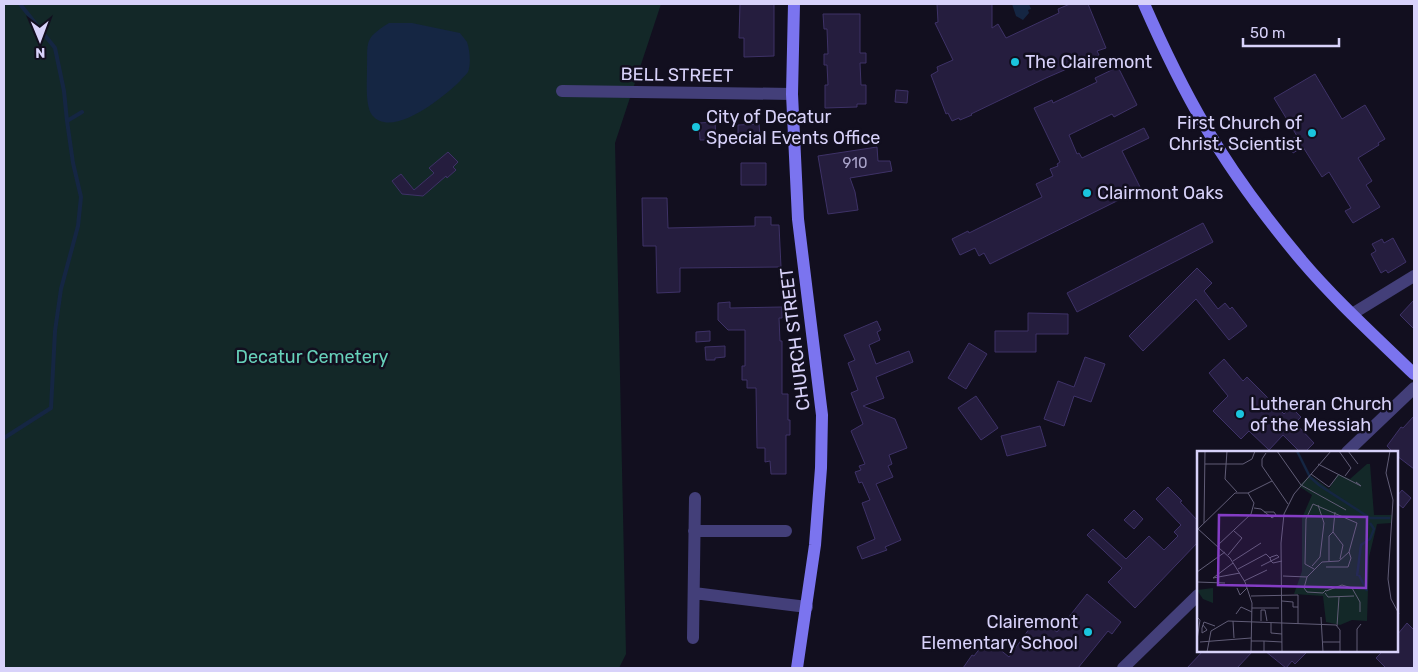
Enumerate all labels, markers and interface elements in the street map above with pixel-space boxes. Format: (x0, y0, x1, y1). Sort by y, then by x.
north arrow (15, 15, 65, 65)
scale bar (1243, 15, 1339, 47)
text: 50 m (1250, 24, 1285, 42)
text: N (35, 44, 45, 61)
place label: The Clairemont (1025, 51, 1152, 73)
marker: The Clairemont (1009, 56, 1021, 68)
street label: BELL STREET (620, 63, 734, 87)
place label: City of Decatur Special Events Office (706, 106, 880, 149)
place label: First Church of Christ, Scientist (1169, 112, 1302, 155)
marker: City of Decatur Special Events Office (690, 121, 702, 133)
marker: First Church of Christ, Scientist (1306, 127, 1318, 139)
house number: 910 (843, 154, 867, 172)
place label: Clairmont Oaks (1097, 182, 1223, 204)
marker: Clairmont Oaks (1081, 187, 1093, 199)
street label: CHURCH STREET (775, 266, 815, 412)
park label: Decatur Cemetery (236, 346, 389, 368)
place label: Lutheran Church of the Messiah (1250, 393, 1392, 436)
marker: Lutheran Church of the Messiah (1234, 408, 1246, 420)
inset map (1197, 451, 1398, 652)
place label: Clairemont Elementary School (921, 611, 1078, 654)
marker: Clairemont Elementary School (1082, 626, 1094, 638)

